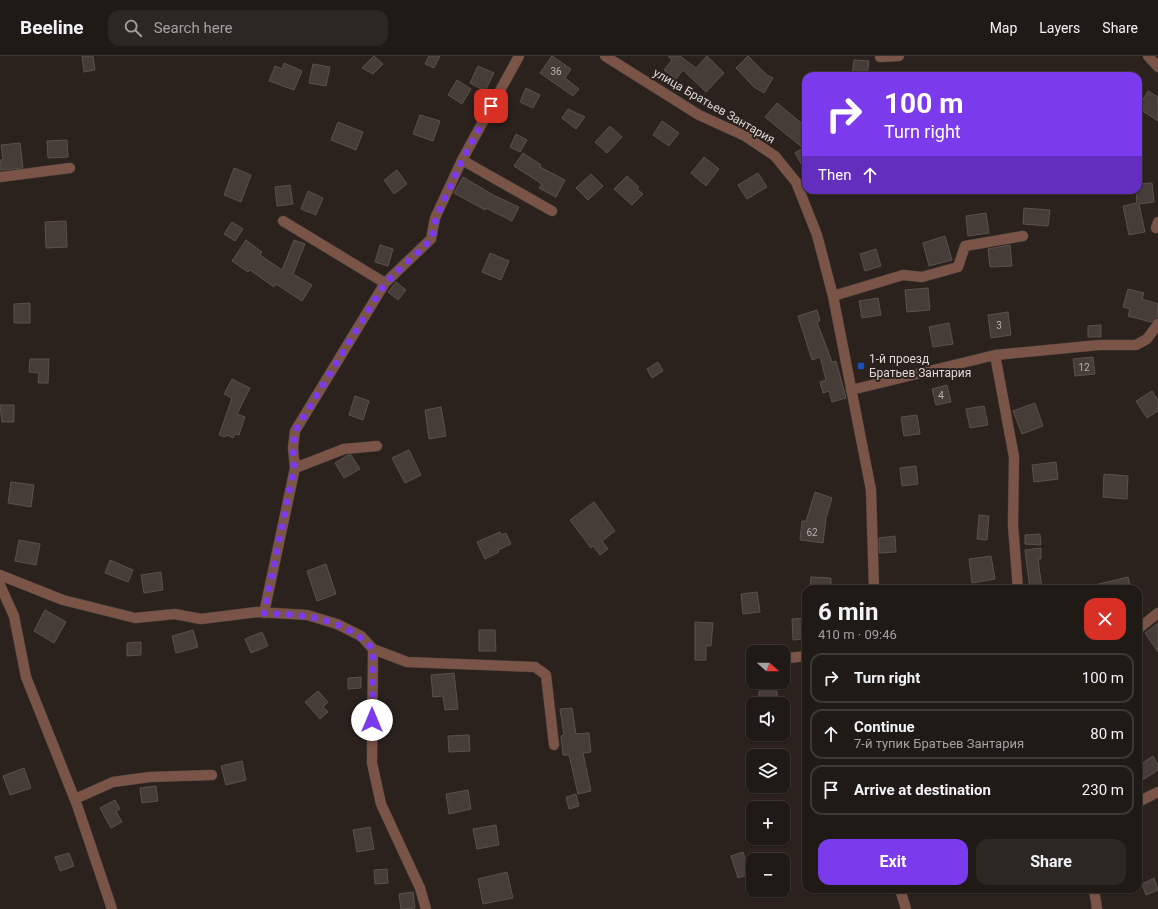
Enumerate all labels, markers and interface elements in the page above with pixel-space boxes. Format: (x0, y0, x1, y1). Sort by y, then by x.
search box (108, 10, 388, 46)
text: Beeline (20, 16, 84, 39)
icon: search (122, 17, 144, 39)
text: Search here (154, 19, 233, 37)
text: Map (990, 20, 1017, 36)
text: Layers (1039, 20, 1080, 36)
text: Share (1102, 20, 1138, 36)
street label: улица Братьев Зантария (651, 65, 777, 147)
house number: 36 (550, 66, 562, 77)
text: 100 m (884, 87, 963, 120)
icon: right (818, 88, 870, 140)
pin (474, 89, 508, 123)
icon: arrive (480, 95, 502, 117)
text: Turn right (884, 121, 961, 142)
icon: ahead (859, 164, 881, 186)
text: Then (818, 166, 851, 184)
house number: 3 (996, 320, 1002, 331)
place label: 1-й проезд Братьев Зантария (869, 352, 971, 380)
marker: 1-й проезд Братьев Зантария (856, 361, 866, 371)
house number: 12 (1078, 362, 1090, 373)
house number: 4 (938, 390, 944, 401)
house number: 62 (806, 527, 818, 538)
text: 6 min (818, 598, 878, 626)
button: close (1084, 598, 1126, 640)
text: 410 m · 09:46 (818, 627, 897, 642)
north arrow (746, 645, 790, 689)
map controls (746, 645, 790, 897)
icon: right (820, 667, 842, 689)
text: Turn right (854, 669, 920, 687)
text: 100 m (1082, 669, 1124, 687)
button: sound (746, 697, 790, 741)
position arrow (351, 699, 393, 741)
text: Continue (854, 718, 915, 736)
icon: ahead (820, 723, 842, 745)
text: 80 m (1090, 725, 1124, 743)
text: 7-й тупик Братьев Зантария (854, 736, 1024, 751)
button: layers (746, 749, 790, 793)
icon: arrive (820, 779, 842, 801)
text: Arrive at destination (854, 781, 991, 799)
text: 230 m (1082, 781, 1124, 799)
button: + (746, 801, 790, 845)
button: Exit (818, 839, 968, 885)
button: Share (976, 839, 1126, 885)
button: − (746, 853, 790, 897)

